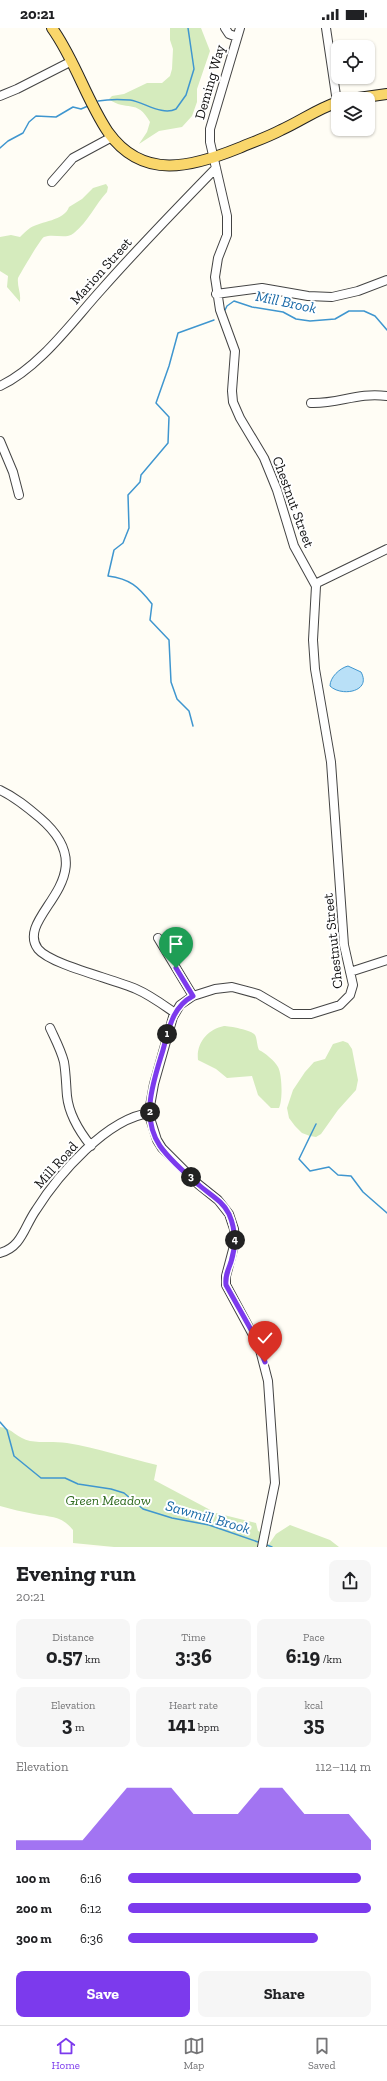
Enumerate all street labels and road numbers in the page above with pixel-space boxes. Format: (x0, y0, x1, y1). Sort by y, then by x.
street label: Deming Way (191, 42, 229, 121)
street label: Marion Street (67, 233, 136, 308)
street label: Chestnut Street (269, 454, 318, 551)
street label: Chestnut Street (319, 892, 346, 990)
street label: Mill Road (31, 1138, 82, 1192)

